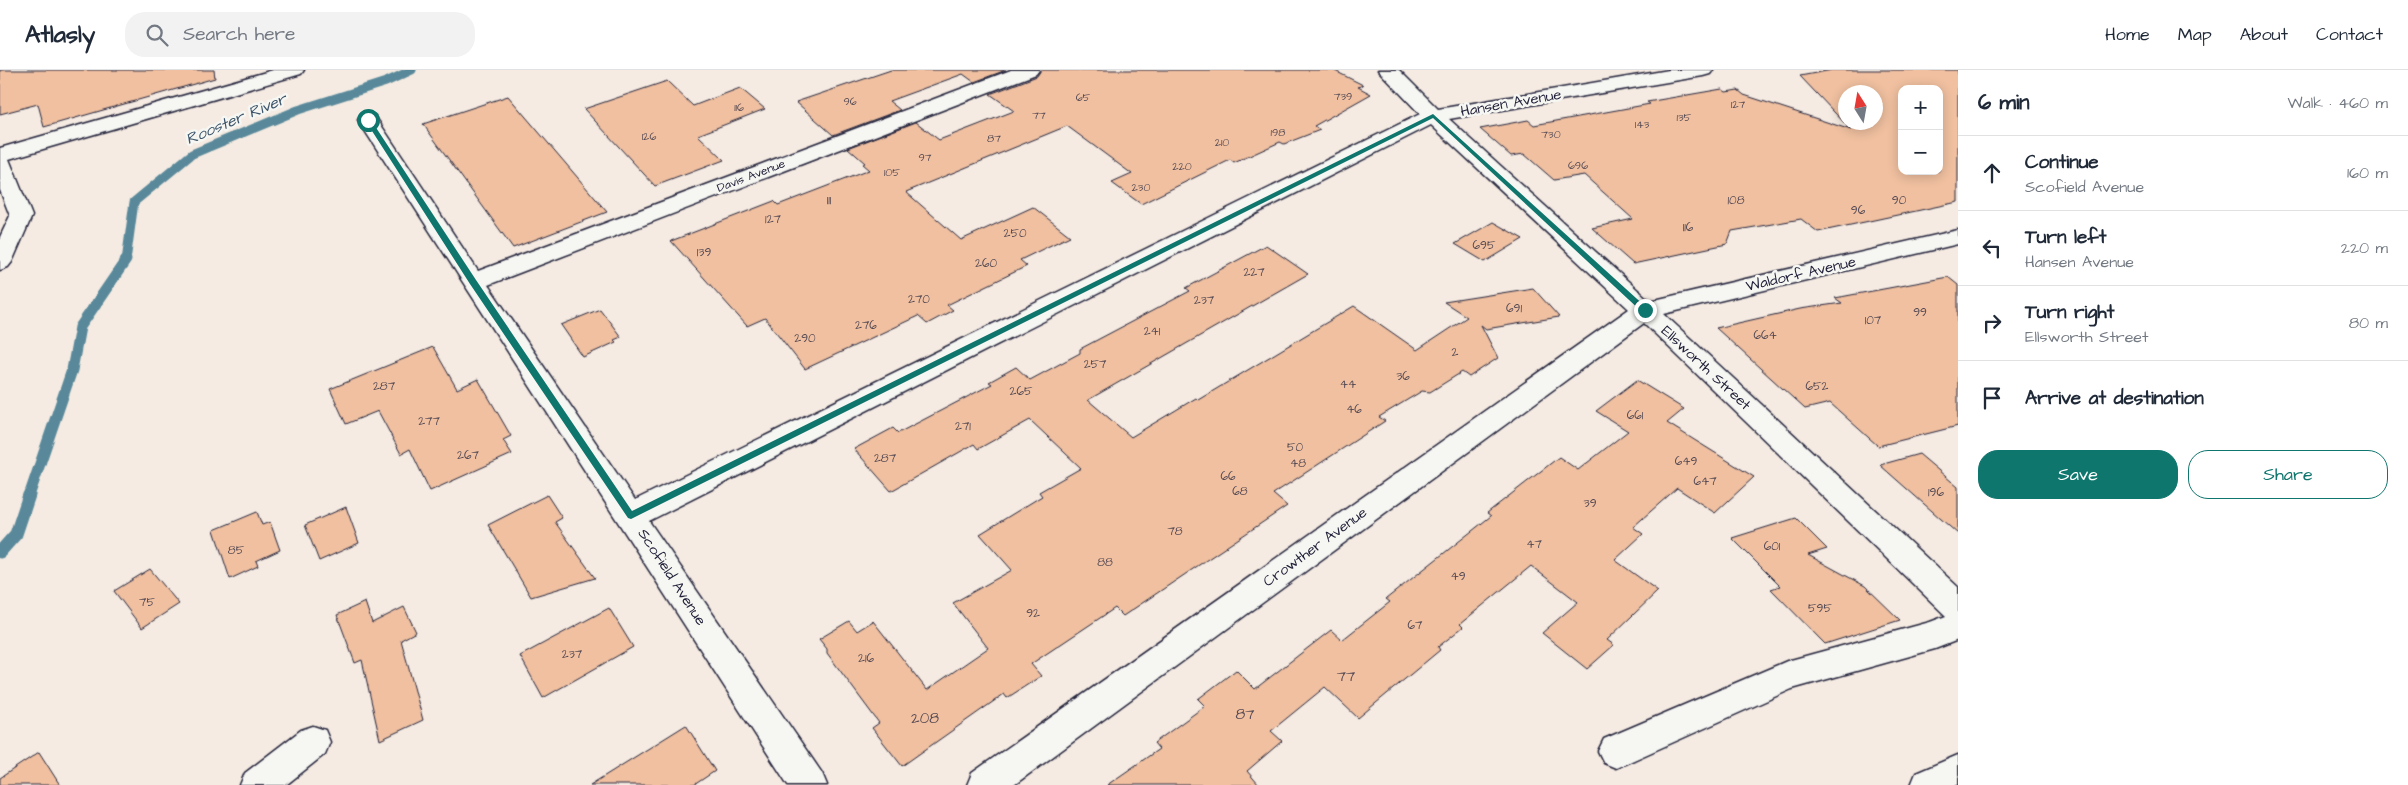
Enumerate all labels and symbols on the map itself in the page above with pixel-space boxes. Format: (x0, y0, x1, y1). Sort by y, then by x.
street label: Hansen Avenue (1459, 84, 1563, 122)
north arrow (1838, 85, 1883, 130)
water label: Rooster River (182, 87, 292, 150)
house number: 739 (1334, 89, 1352, 104)
house number: 65 (1076, 90, 1091, 105)
house number: 96 (843, 94, 857, 109)
house number: 127 (1731, 97, 1745, 112)
house number: 116 (734, 100, 744, 115)
house number: 77 (1032, 108, 1046, 123)
route start (357, 109, 380, 132)
house number: 135 (1677, 110, 1692, 125)
house number: 143 (1635, 117, 1650, 132)
house number: 198 (1271, 125, 1285, 140)
house number: 730 (1541, 127, 1561, 142)
house number: 126 (642, 129, 656, 144)
house number: 87 (987, 131, 1001, 146)
house number: 210 (1215, 135, 1229, 150)
house number: 97 (918, 150, 932, 165)
street label: Davis Avenue (714, 155, 788, 197)
house number: 696 (1568, 158, 1588, 173)
house number: 220 (1172, 159, 1192, 174)
house number: 105 (884, 165, 900, 180)
house number: 230 (1132, 180, 1150, 195)
house number: 111 (827, 192, 832, 209)
house number: 108 (1728, 192, 1745, 209)
house number: 90 (1892, 192, 1907, 209)
house number: 96 (1851, 202, 1866, 219)
house number: 127 (765, 211, 782, 228)
house number: 116 (1683, 219, 1694, 236)
house number: 250 (1004, 225, 1027, 242)
house number: 695 (1473, 237, 1496, 254)
house number: 139 (697, 244, 711, 261)
street label: Waldorf Avenue (1744, 251, 1858, 297)
house number: 260 (975, 255, 997, 272)
house number: 227 (1243, 264, 1265, 281)
house number: 270 (908, 291, 930, 308)
house number: 237 (1194, 292, 1215, 309)
route end (1634, 299, 1657, 322)
house number: 691 (1506, 300, 1522, 317)
house number: 99 (1913, 304, 1927, 321)
house number: 107 (1865, 312, 1882, 329)
house number: 276 (855, 317, 877, 334)
street label: Ellsworth Street (1657, 321, 1755, 415)
house number: 241 (1144, 323, 1161, 340)
house number: 664 (1753, 327, 1777, 344)
house number: 290 (794, 330, 816, 347)
house number: 2 (1452, 344, 1459, 361)
house number: 257 (1084, 356, 1107, 373)
house number: 36 (1396, 368, 1410, 385)
house number: 44 (1340, 376, 1356, 393)
house number: 287 (373, 378, 396, 395)
house number: 652 (1806, 378, 1829, 395)
house number: 265 (1010, 383, 1033, 400)
house number: 46 (1346, 401, 1362, 418)
house number: 661 (1627, 407, 1644, 424)
house number: 277 (418, 413, 440, 430)
house number: 271 (955, 418, 971, 435)
house number: 50 (1287, 439, 1303, 456)
house number: 267 (457, 447, 480, 464)
house number: 287 (874, 450, 897, 467)
house number: 649 (1675, 453, 1697, 470)
house number: 48 (1290, 455, 1306, 472)
house number: 66 (1220, 468, 1236, 485)
house number: 647 (1693, 473, 1717, 490)
house number: 68 (1232, 483, 1248, 500)
house number: 196 (1928, 484, 1944, 501)
house number: 39 (1584, 495, 1597, 512)
street label: Crowther Avenue (1259, 502, 1371, 592)
house number: 78 (1167, 523, 1183, 540)
street label: Scofield Avenue (633, 524, 711, 630)
house number: 47 (1526, 536, 1542, 553)
house number: 601 (1764, 538, 1781, 555)
house number: 85 (228, 542, 245, 559)
house number: 88 (1097, 554, 1113, 571)
house number: 49 (1451, 568, 1466, 585)
house number: 75 (139, 594, 155, 611)
house number: 595 (1808, 600, 1832, 617)
house number: 92 (1026, 605, 1040, 622)
house number: 67 (1408, 617, 1423, 634)
house number: 237 (562, 646, 583, 663)
house number: 216 (858, 650, 874, 667)
house number: 77 (1337, 666, 1355, 687)
house number: 87 (1236, 704, 1254, 725)
house number: 208 (911, 708, 939, 729)

